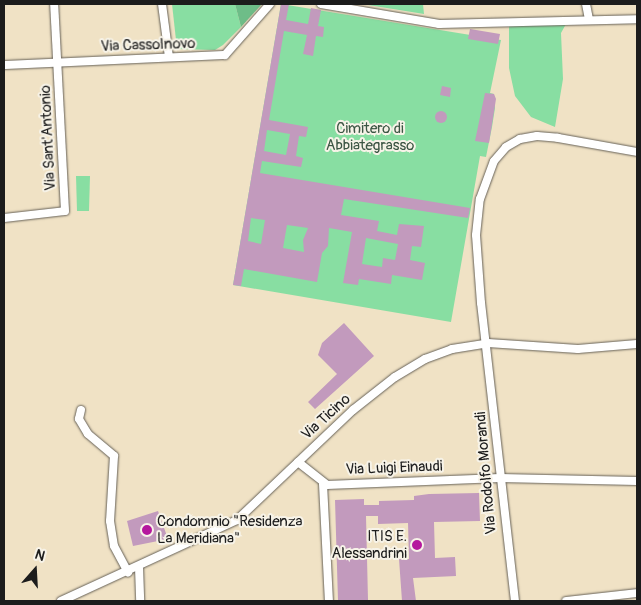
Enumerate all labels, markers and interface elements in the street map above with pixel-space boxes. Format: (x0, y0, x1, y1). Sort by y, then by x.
street label: Via Cassolnovo (100, 34, 196, 56)
street label: Via Sant'Antonio (36, 85, 60, 191)
park label: Cimitero di Abbiategrasso (326, 119, 414, 154)
street label: Via Ticino (298, 390, 354, 444)
street label: Via Rodolfo Morandi (472, 411, 500, 535)
street label: Via Luigi Einaudi (345, 457, 443, 479)
place label: Condomnio "Residenza La Meridiana" (157, 512, 303, 547)
marker: Condomnio "Residenza La Meridiana" (141, 524, 153, 536)
place label: ITIS E. Alessandrini (331, 527, 407, 562)
marker: ITIS E. Alessandrini (411, 539, 423, 551)
north arrow (10, 545, 60, 595)
text: N (33, 546, 47, 565)

